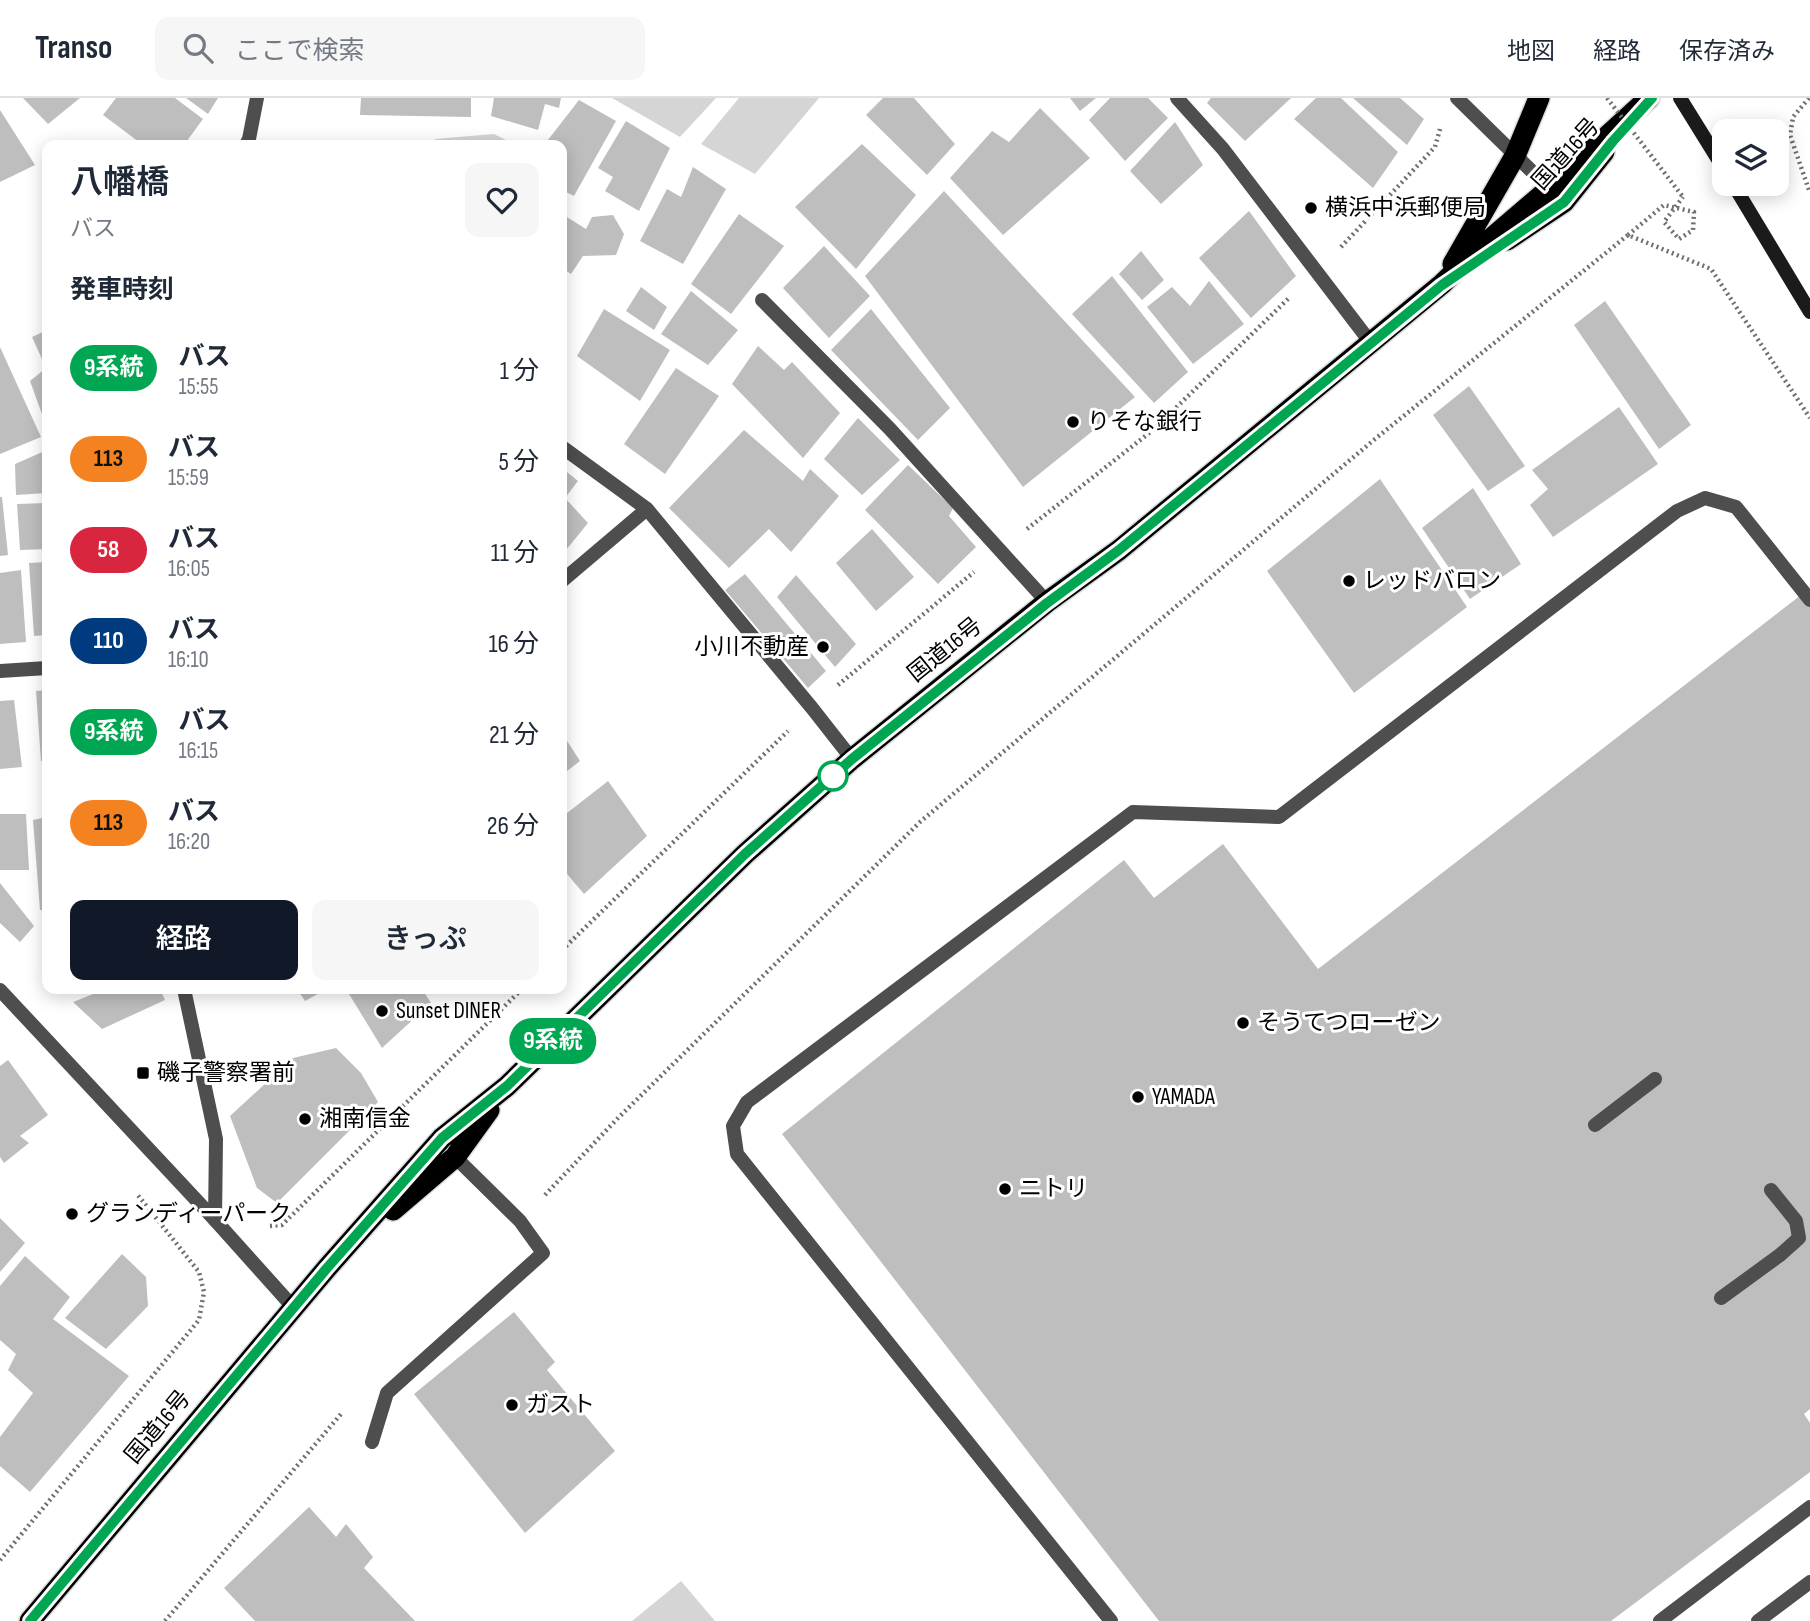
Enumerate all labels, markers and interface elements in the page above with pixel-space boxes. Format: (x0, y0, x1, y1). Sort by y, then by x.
search box (155, 17, 645, 80)
text: Transo (35, 28, 113, 68)
icon: search (179, 29, 217, 67)
text: ここで検索 (235, 36, 365, 67)
text: 地図 (1507, 37, 1555, 66)
text: 経路 (1593, 37, 1641, 66)
text: 保存済み (1679, 37, 1775, 66)
street label: 国道16号 (1526, 112, 1606, 196)
map controls (1712, 119, 1789, 196)
button: layers (1712, 119, 1789, 196)
text: 八幡橋 (70, 163, 169, 203)
button: heart (465, 163, 539, 237)
place label: 横浜中浜郵便局 (1325, 194, 1486, 222)
marker: 横浜中浜郵便局 (1303, 200, 1319, 216)
text: バス (70, 215, 116, 243)
text: 発車時刻 (70, 275, 174, 306)
text: バス (178, 342, 230, 373)
text: 9系統 (84, 353, 143, 382)
text: 1 分 (500, 356, 539, 387)
text: 15:55 (178, 373, 218, 401)
place label: りそな銀行 (1087, 408, 1202, 436)
marker: りそな銀行 (1065, 414, 1081, 430)
text: バス (168, 433, 220, 464)
text: 113 (94, 444, 123, 473)
text: 5 分 (498, 447, 539, 478)
text: 15:59 (168, 464, 209, 492)
text: バス (168, 524, 220, 555)
text: 58 (98, 535, 119, 564)
text: 11 分 (491, 538, 539, 569)
text: 16:05 (168, 555, 210, 583)
place label: レッドバロン (1363, 567, 1501, 595)
marker: レッドバロン (1341, 573, 1357, 589)
street label: 国道16号 (902, 612, 988, 688)
text: バス (168, 615, 220, 646)
text: 110 (93, 626, 124, 655)
text: 16 分 (488, 629, 539, 660)
place label: 小川不動産 (694, 633, 809, 661)
marker: 小川不動産 (815, 639, 831, 655)
text: 16:10 (168, 646, 209, 674)
text: バス (178, 706, 230, 737)
text: 9系統 (84, 717, 143, 746)
text: 21 分 (489, 720, 539, 751)
text: 16:15 (178, 737, 218, 765)
unlabelled marker (818, 761, 848, 791)
text: バス (168, 797, 220, 828)
text: 113 (94, 808, 123, 837)
text: 26 分 (487, 811, 539, 842)
text: 16:20 (168, 828, 210, 856)
button: 経路 (70, 900, 298, 980)
button: きっぷ (312, 900, 539, 980)
place label: Sunset DINER (396, 997, 502, 1025)
marker: Sunset DINER (374, 1003, 390, 1019)
place label: そうてつローゼン (1257, 1009, 1441, 1037)
marker: そうてつローゼン (1235, 1015, 1251, 1031)
line badge: 9系統 (513, 1018, 593, 1064)
text: 9系統 (523, 1026, 583, 1055)
place label: 磯子警察署前 (157, 1059, 295, 1087)
marker: 磯子警察署前 (135, 1065, 151, 1081)
place label: YAMADA (1152, 1083, 1215, 1111)
marker: YAMADA (1130, 1089, 1146, 1105)
place label: 湘南信金 (319, 1105, 411, 1133)
marker: 湘南信金 (297, 1111, 313, 1127)
place label: ニトリ (1019, 1175, 1088, 1203)
marker: ニトリ (997, 1181, 1013, 1197)
place label: グランディーパーク (86, 1200, 291, 1228)
marker: グランディーパーク (64, 1206, 80, 1222)
street label: 国道16号 (119, 1385, 197, 1469)
place label: ガスト (526, 1391, 595, 1419)
marker: ガスト (504, 1397, 520, 1413)

